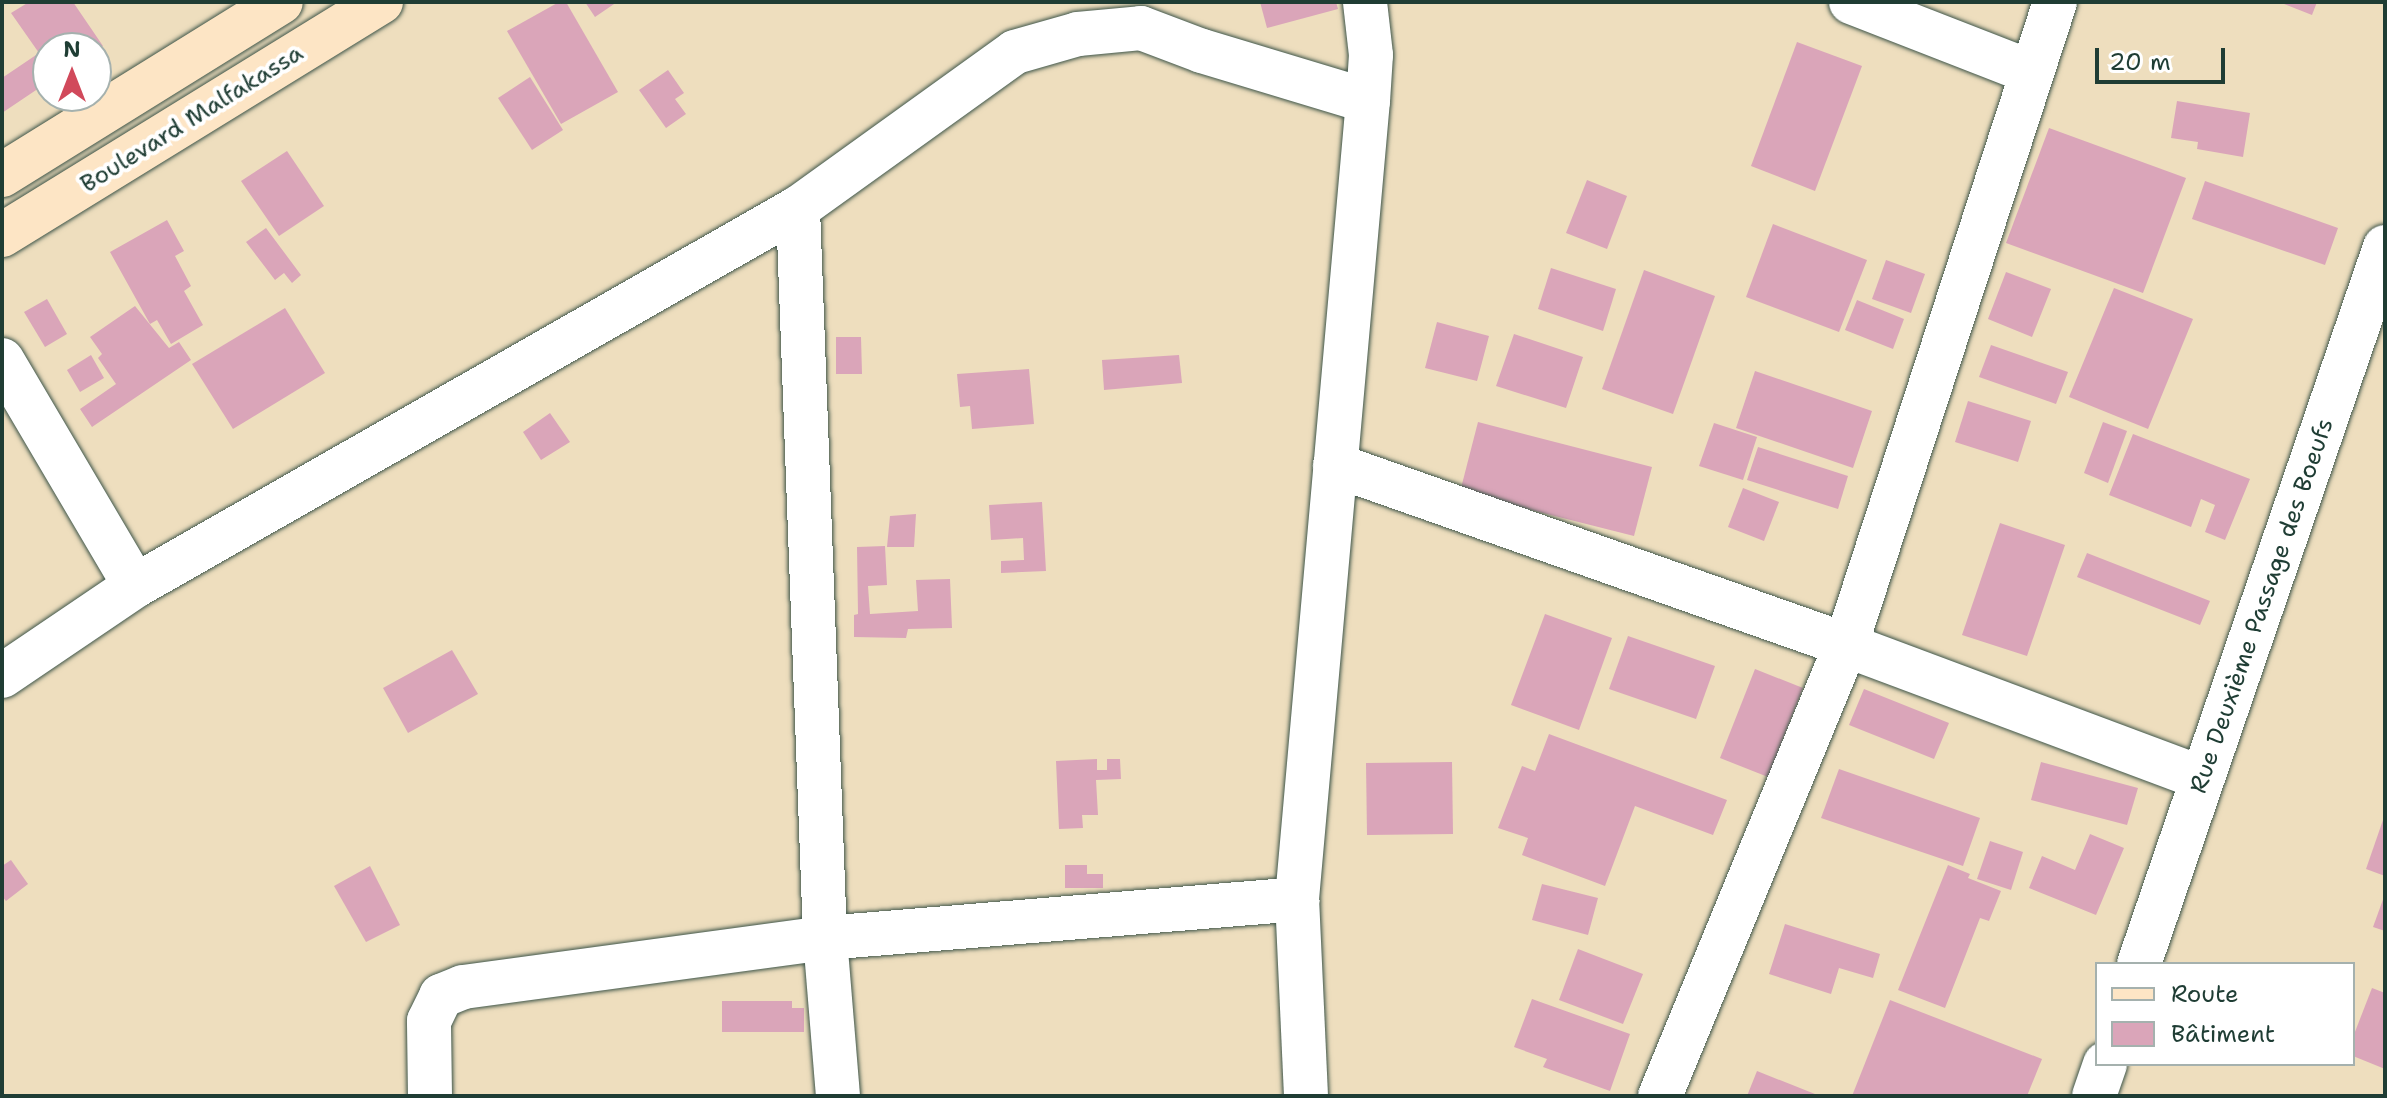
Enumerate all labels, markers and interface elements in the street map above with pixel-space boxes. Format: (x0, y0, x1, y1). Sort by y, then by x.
north arrow (32, 32, 112, 112)
scale bar (2099, 32, 2229, 82)
text: N (63, 35, 81, 64)
street label: Boulevard Malfakassa (76, 39, 308, 199)
text: 20 m (2109, 46, 2171, 78)
street label: Rue Deuxième Passage des Boeufs (2184, 415, 2340, 797)
legend (2095, 962, 2355, 1066)
text: Route (2171, 978, 2239, 1010)
text: Bâtiment (2171, 1018, 2275, 1050)

